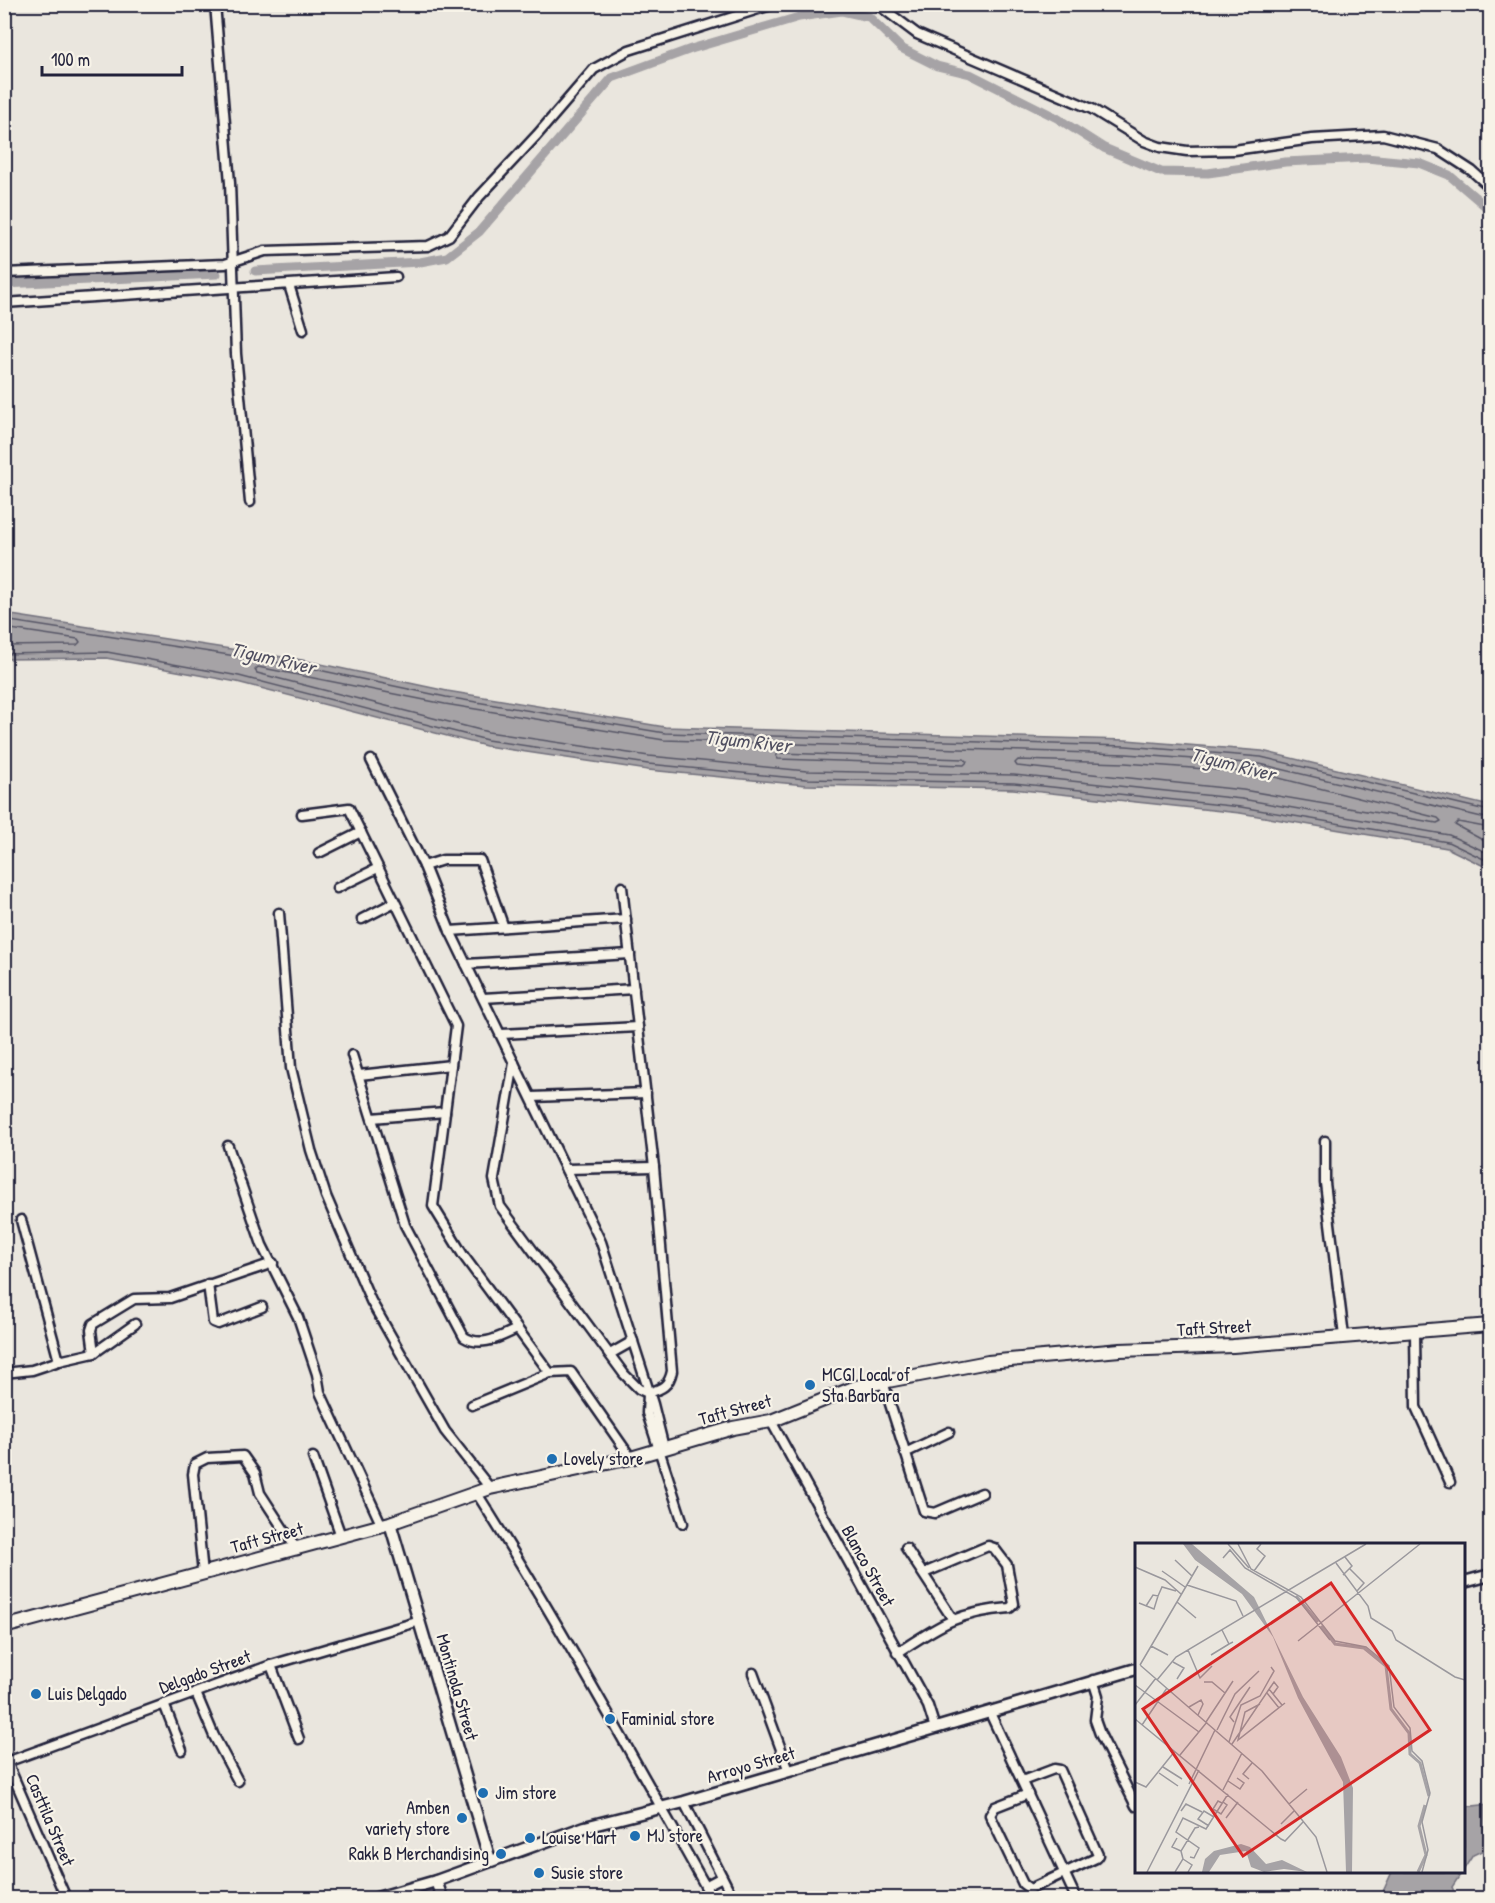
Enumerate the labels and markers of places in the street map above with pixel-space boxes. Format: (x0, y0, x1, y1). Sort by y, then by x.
place label: MCGI Local of Sta Barbara (822, 1362, 911, 1408)
marker: MCGI Local of Sta Barbara (803, 1378, 817, 1392)
place label: Lovely store (564, 1446, 643, 1471)
marker: Lovely store (545, 1452, 559, 1466)
place label: Luis Delgado (48, 1681, 127, 1706)
marker: Luis Delgado (29, 1687, 43, 1701)
place label: Faminial store (621, 1706, 715, 1731)
marker: Faminial store (603, 1712, 617, 1726)
place label: Jim store (495, 1780, 557, 1805)
marker: Jim store (476, 1786, 490, 1800)
place label: Amben variety store (365, 1795, 450, 1841)
marker: Amben variety store (455, 1811, 469, 1825)
place label: MJ store (647, 1823, 703, 1848)
place label: Louise Mart (542, 1825, 617, 1850)
marker: MJ store (628, 1829, 642, 1843)
marker: Louise Mart (523, 1831, 537, 1845)
place label: Rakk B Merchandising (349, 1841, 489, 1866)
marker: Rakk B Merchandising (494, 1847, 508, 1861)
place label: Susie store (551, 1860, 623, 1885)
marker: Susie store (532, 1866, 546, 1880)

